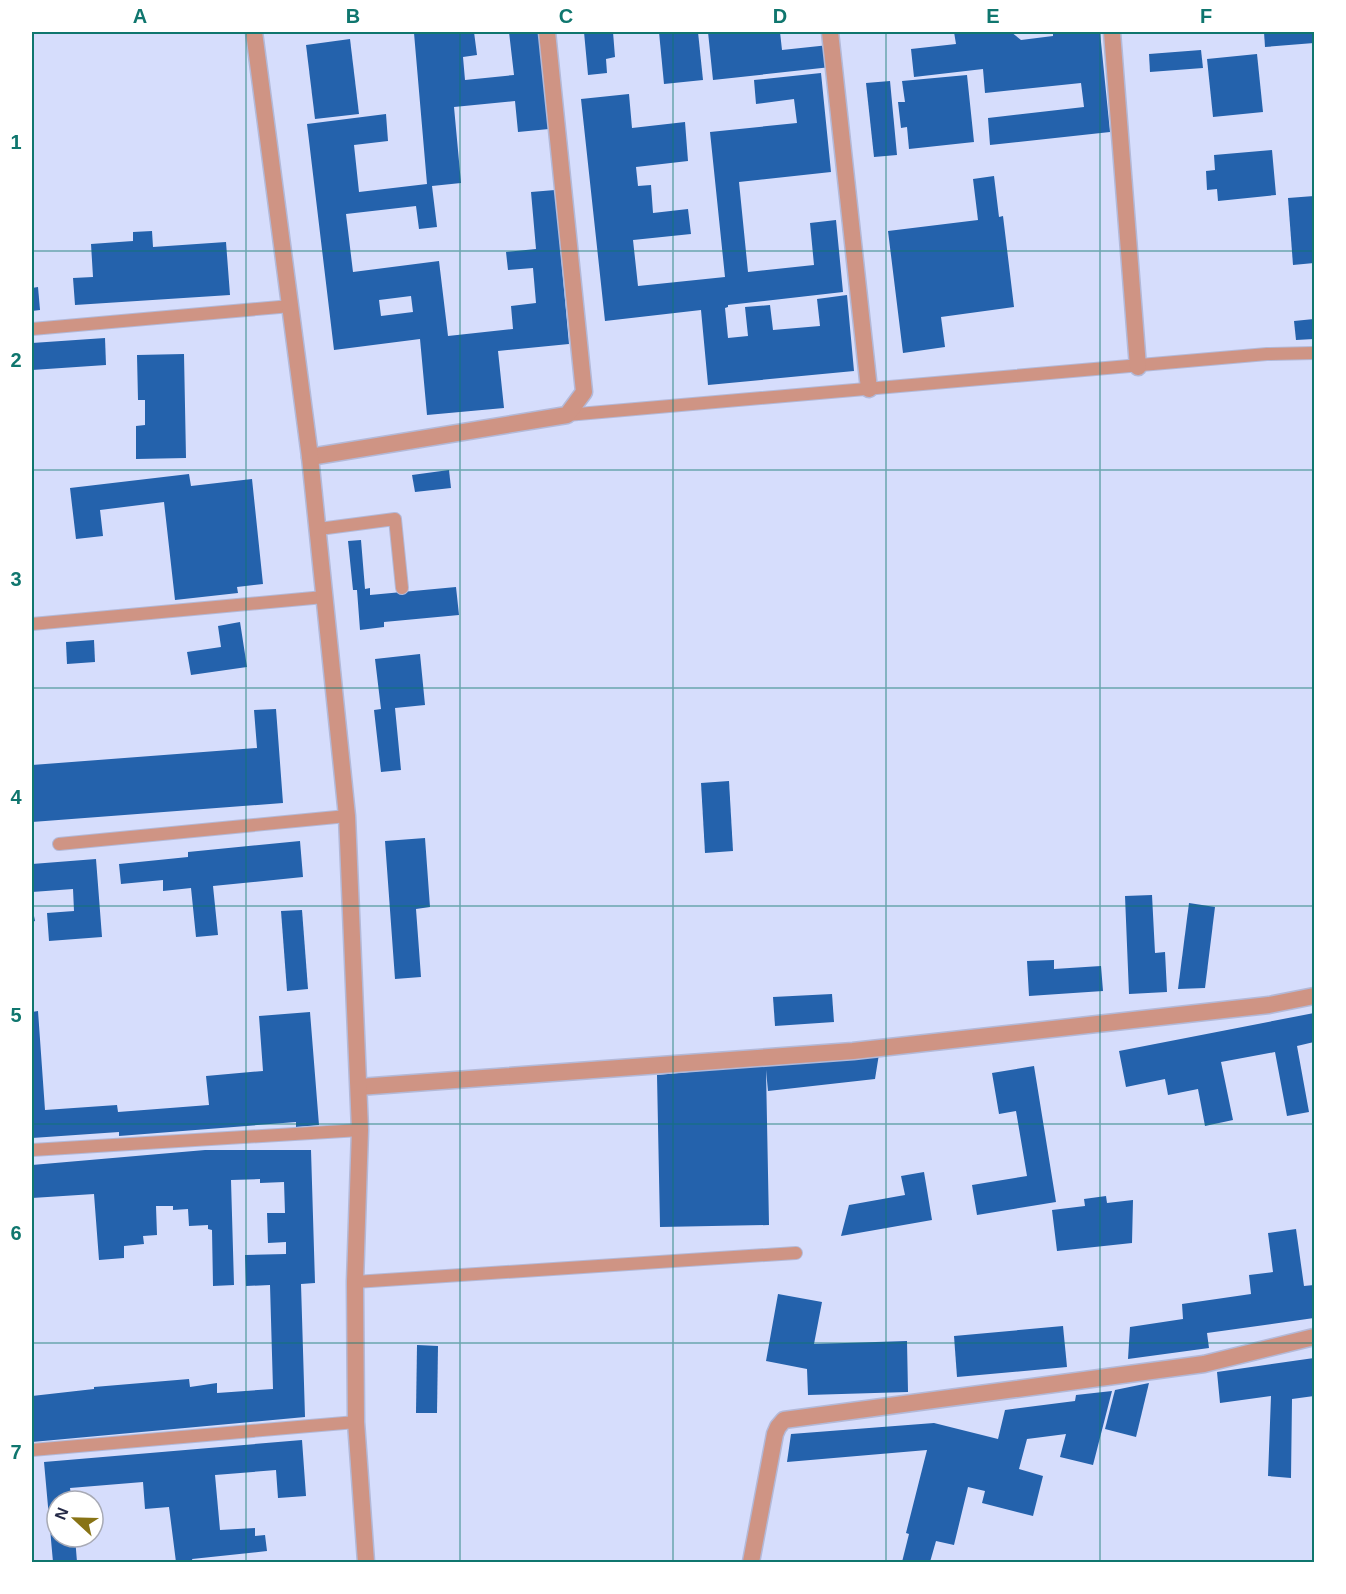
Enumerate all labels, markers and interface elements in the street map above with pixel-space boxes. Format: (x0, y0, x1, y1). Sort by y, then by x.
text: A (133, 5, 147, 27)
text: B (346, 5, 360, 27)
text: C (559, 5, 573, 27)
text: D (773, 5, 787, 27)
text: E (986, 5, 1000, 27)
text: F (1200, 5, 1212, 27)
text: 1 (10, 131, 22, 153)
text: 2 (10, 349, 22, 371)
text: 3 (10, 568, 22, 590)
text: 4 (10, 786, 22, 808)
text: 5 (10, 1004, 22, 1026)
text: 6 (10, 1222, 22, 1244)
text: 7 (10, 1441, 22, 1463)
north arrow (45, 1489, 105, 1549)
text: N (52, 1505, 72, 1522)

